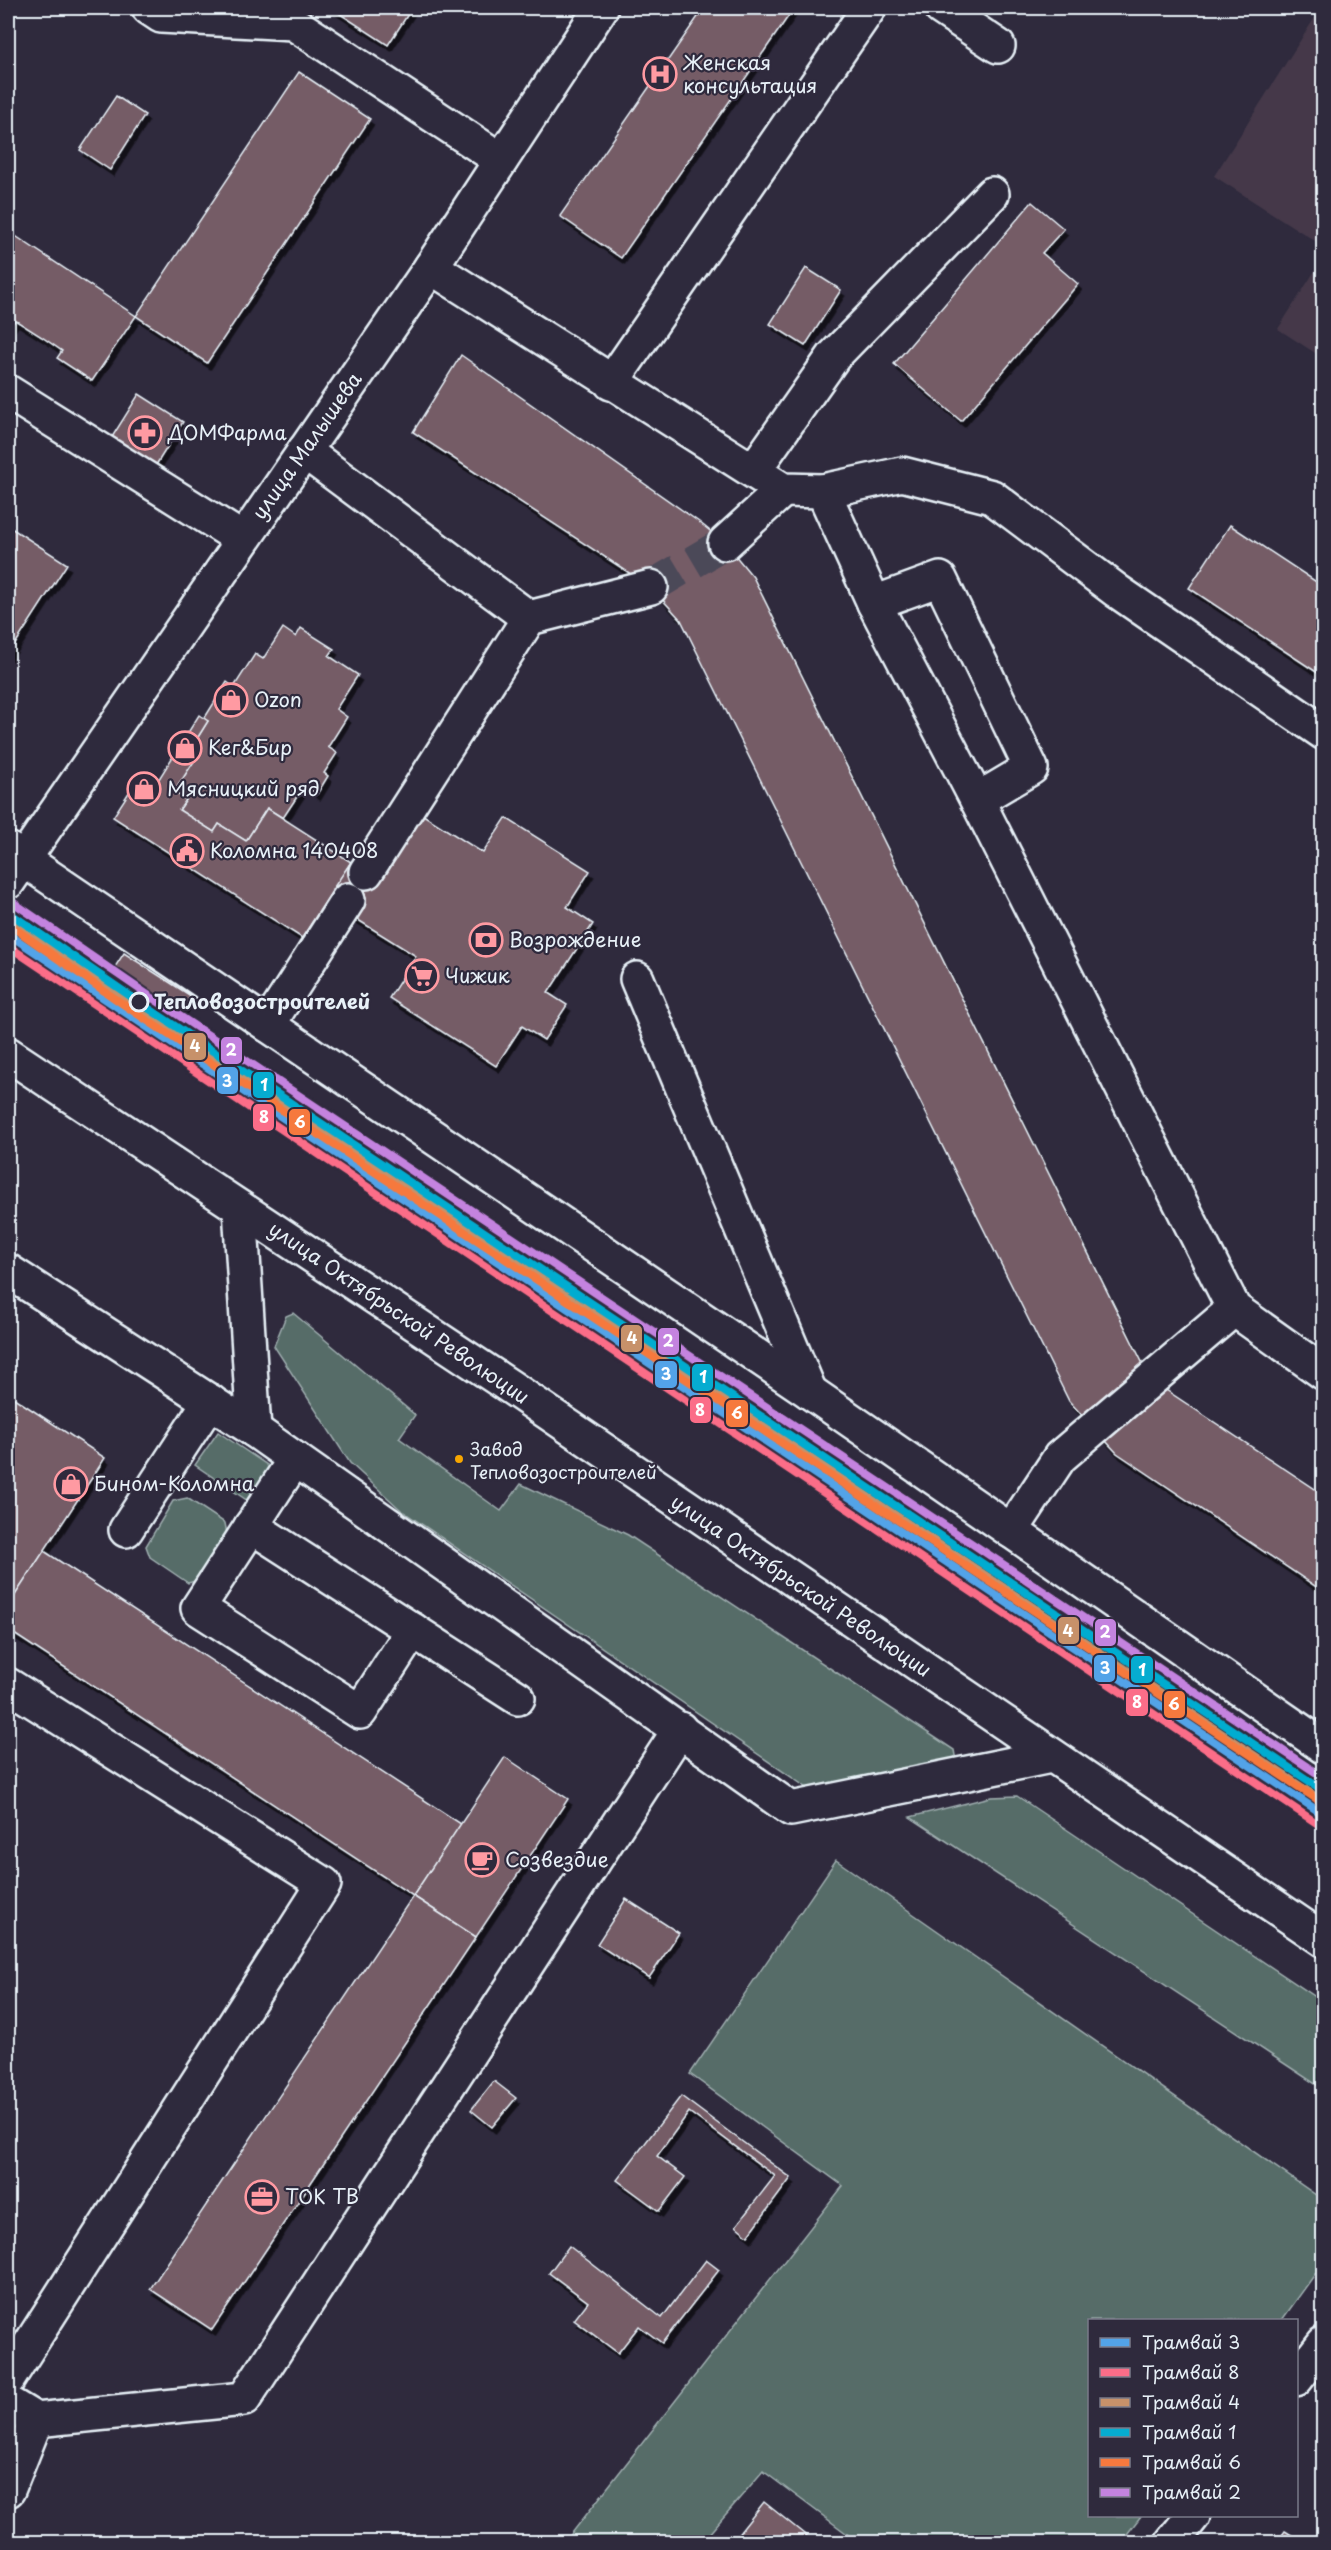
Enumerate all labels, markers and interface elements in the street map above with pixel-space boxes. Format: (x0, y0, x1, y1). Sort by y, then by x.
place label: Женская консультация (683, 47, 817, 100)
hospital icon: Женская консультация (642, 56, 678, 92)
street label: улица Малышева (244, 365, 369, 525)
pharmacy icon: ДОМФарма (127, 415, 163, 451)
place label: ДОМФарма (167, 417, 288, 447)
shop icon: Ozon (213, 682, 249, 718)
place label: Ozon (254, 684, 302, 714)
shop icon: Кег&Бир (167, 730, 203, 766)
place label: Кег&Бир (208, 732, 292, 762)
shop icon: Мясницкий ряд (126, 771, 162, 807)
place label: Мясницкий ряд (167, 773, 320, 803)
public building icon: Коломна 140408 (169, 833, 205, 869)
place label: Коломна 140408 (210, 835, 379, 865)
bank icon: Возрождение (468, 922, 504, 958)
place label: Возрождение (509, 924, 641, 954)
supermarket icon: Чижик (404, 958, 440, 994)
place label: Чижик (445, 960, 510, 990)
place label: Тепловозостроителей (154, 986, 371, 1016)
marker: Тепловозостроителей (129, 992, 149, 1012)
line badge: 4 (183, 1032, 207, 1061)
text: 4 (190, 1033, 201, 1057)
line badge: 2 (220, 1036, 243, 1065)
text: 2 (225, 1037, 237, 1061)
line badge: 3 (216, 1066, 239, 1095)
text: 3 (222, 1068, 232, 1092)
line badge: 1 (252, 1071, 275, 1099)
text: 1 (260, 1072, 268, 1096)
line badge: 8 (252, 1103, 275, 1132)
text: 8 (259, 1104, 269, 1128)
line badge: 6 (288, 1108, 311, 1136)
text: 6 (294, 1109, 306, 1133)
street label: улица Октябрьской Революции (263, 1213, 536, 1411)
line badge: 4 (620, 1324, 643, 1353)
text: 4 (627, 1325, 638, 1349)
line badge: 2 (657, 1327, 680, 1356)
text: 2 (662, 1328, 674, 1352)
line badge: 3 (654, 1360, 678, 1389)
text: 3 (661, 1361, 671, 1385)
line badge: 1 (691, 1363, 714, 1392)
text: 1 (699, 1364, 707, 1388)
line badge: 8 (689, 1396, 712, 1424)
text: 8 (695, 1397, 705, 1421)
line badge: 6 (725, 1399, 749, 1428)
text: 6 (731, 1400, 743, 1424)
place label: Завод Тепловозостроителей (470, 1435, 657, 1485)
marker: Завод Тепловозостроителей (453, 1453, 465, 1465)
shop icon: Бином-Коломна (53, 1466, 89, 1502)
place label: Бином-Коломна (94, 1468, 255, 1498)
street label: улица Октябрьской Революции (665, 1486, 938, 1684)
line badge: 4 (1057, 1616, 1080, 1645)
text: 4 (1063, 1618, 1074, 1642)
line badge: 2 (1094, 1618, 1117, 1647)
text: 2 (1099, 1619, 1111, 1643)
line badge: 3 (1093, 1654, 1116, 1683)
text: 3 (1100, 1655, 1110, 1679)
line badge: 1 (1130, 1655, 1154, 1684)
text: 1 (1138, 1657, 1146, 1681)
line badge: 8 (1125, 1688, 1149, 1717)
text: 8 (1132, 1689, 1142, 1713)
line badge: 6 (1163, 1690, 1186, 1719)
text: 6 (1168, 1691, 1180, 1715)
cafe icon: Созвездие (464, 1842, 500, 1878)
place label: Созвездие (505, 1844, 609, 1874)
office icon: ТОК ТВ (244, 2179, 280, 2215)
place label: ТОК ТВ (285, 2181, 359, 2211)
legend (1088, 2319, 1298, 2517)
text: Трамвай 3 (1142, 2328, 1240, 2355)
text: Трамвай 8 (1142, 2358, 1239, 2385)
text: Трамвай 4 (1142, 2388, 1240, 2415)
text: Трамвай 1 (1142, 2418, 1236, 2445)
text: Трамвай 6 (1142, 2448, 1241, 2475)
text: Трамвай 2 (1142, 2478, 1241, 2505)

